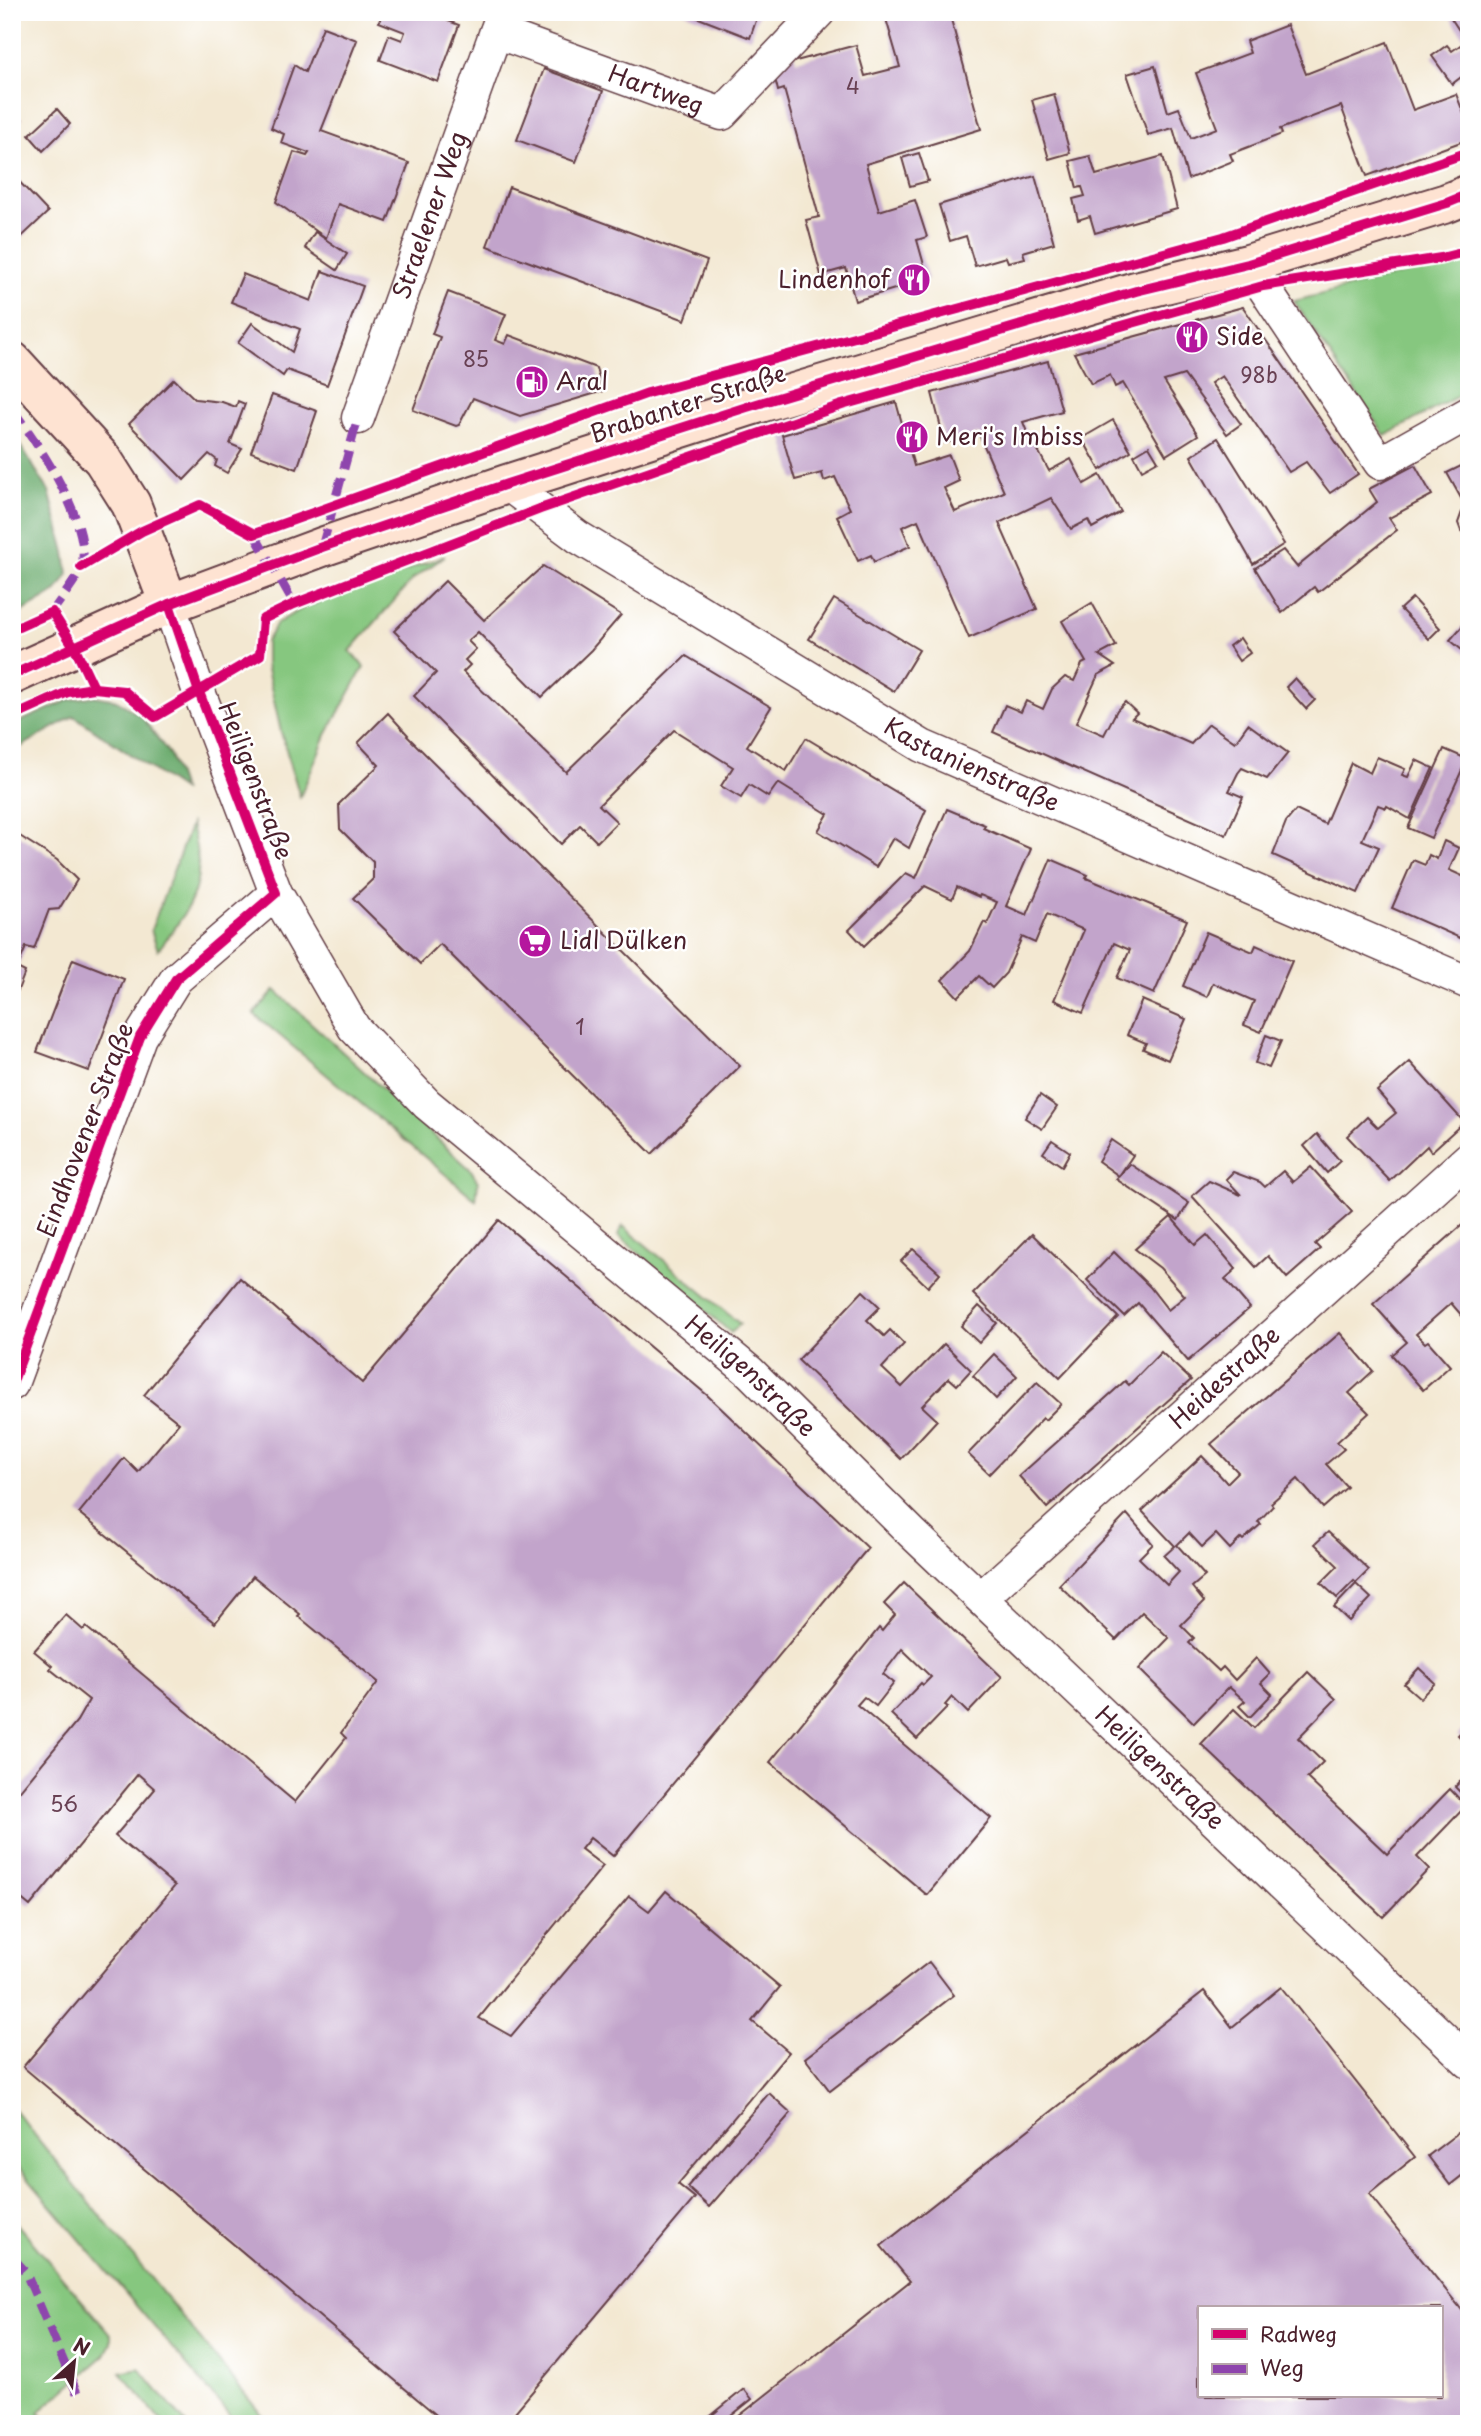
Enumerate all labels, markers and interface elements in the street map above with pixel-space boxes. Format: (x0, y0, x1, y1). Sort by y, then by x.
street label: Hartweg (603, 54, 709, 122)
house number: 4 (846, 69, 860, 101)
street label: Straelener Weg (382, 126, 475, 304)
place label: Lindenhof (778, 260, 892, 296)
restaurant icon: Lindenhof (895, 261, 933, 299)
place label: Side (1216, 317, 1264, 353)
restaurant icon: Side (1173, 318, 1211, 356)
house number: 85 (463, 342, 489, 374)
street label: Brabanter Straße (585, 353, 790, 451)
house number: 98b (1240, 358, 1278, 390)
place label: Aral (556, 362, 608, 398)
fuel station icon: Aral (513, 363, 551, 401)
place label: Meri's Imbiss (936, 417, 1083, 453)
restaurant icon: Meri's Imbiss (893, 418, 931, 456)
street label: Heiligenstraße (210, 696, 304, 864)
street label: Kastanienstraße (878, 707, 1066, 819)
place label: Lidl Dülken (560, 921, 687, 957)
supermarket icon: Lidl Dülken (516, 922, 554, 960)
house number: 1 (575, 1010, 585, 1042)
street label: Eindhovener Straße (27, 1017, 142, 1242)
street label: Heiligenstraße (678, 1305, 825, 1444)
street label: Heidestraße (1160, 1317, 1287, 1436)
street label: Heiligenstraße (1088, 1696, 1234, 1837)
house number: 56 (50, 1787, 78, 1819)
legend (1198, 2306, 1442, 2398)
text: Radweg (1260, 2317, 1337, 2349)
north arrow (38, 2328, 108, 2398)
text: N (69, 2330, 95, 2362)
text: Weg (1260, 2351, 1304, 2383)

